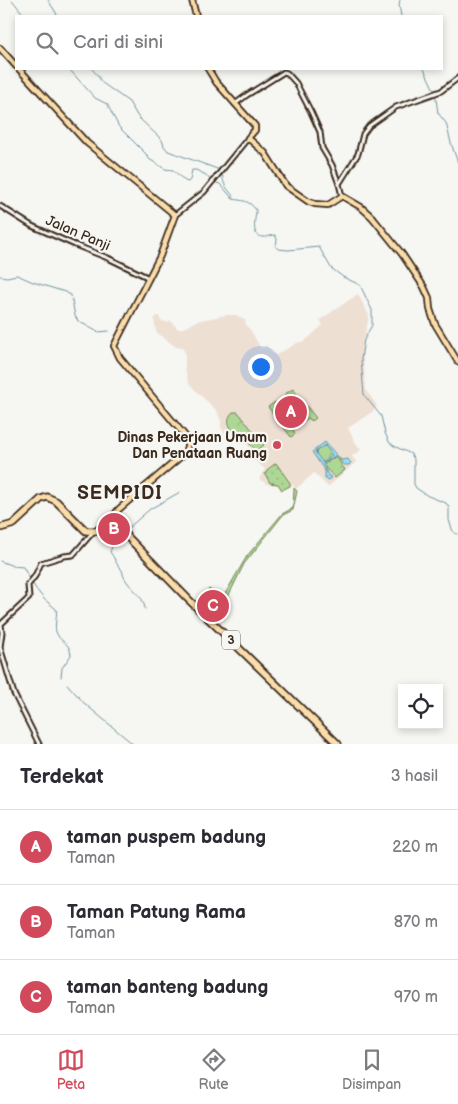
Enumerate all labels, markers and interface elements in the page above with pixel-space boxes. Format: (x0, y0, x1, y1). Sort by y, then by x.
search box (15, 15, 443, 70)
icon: search (33, 29, 61, 57)
text: Cari di sini (73, 31, 163, 54)
street label: Jalan Panji (43, 212, 113, 254)
your location (248, 354, 274, 380)
pin: A (275, 393, 307, 431)
place label: Dinas Pekerjaan Umum Dan Penataan Ruang (117, 429, 267, 462)
marker: Dinas Pekerjaan Umum Dan Penataan Ruang (271, 439, 283, 451)
district label: SEMPIDI (77, 482, 163, 505)
pin: B (98, 510, 130, 548)
pin: C (197, 587, 229, 625)
road number: 3 (222, 630, 240, 650)
map controls (398, 684, 443, 729)
button: locate (398, 684, 443, 729)
text: Terdekat (20, 764, 104, 789)
text: 3 hasil (391, 767, 438, 786)
text: taman puspem badung (67, 826, 266, 849)
text: A (31, 838, 41, 857)
text: 220 m (392, 838, 438, 857)
text: Taman (67, 849, 115, 868)
text: Taman Patung Rama (67, 901, 246, 924)
text: B (30, 913, 42, 932)
text: 870 m (394, 913, 438, 932)
text: Taman (67, 924, 115, 943)
text: taman banteng badung (67, 976, 268, 999)
text: C (30, 988, 42, 1007)
text: 970 m (394, 988, 438, 1007)
text: Taman (67, 999, 115, 1018)
tab: Peta (57, 1046, 85, 1093)
tab: Rute (199, 1046, 229, 1093)
tab: Disimpan (342, 1046, 401, 1093)

